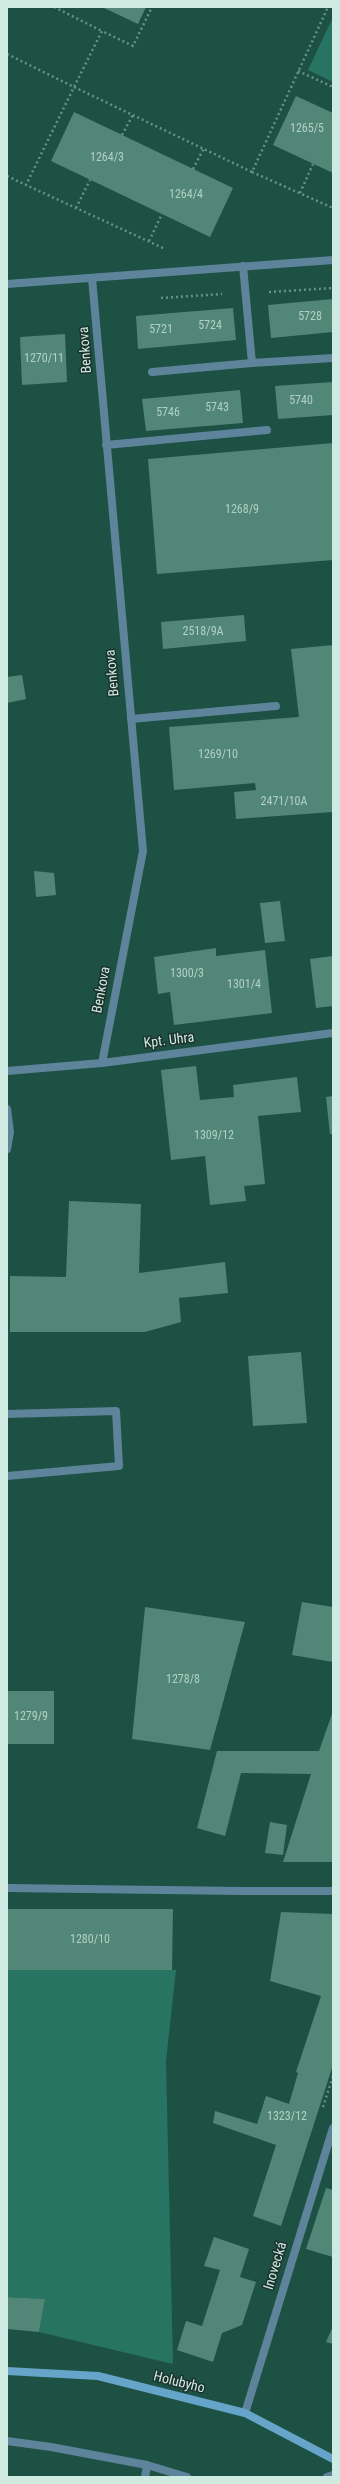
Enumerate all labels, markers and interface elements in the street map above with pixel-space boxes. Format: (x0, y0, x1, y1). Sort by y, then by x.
house number: 1265/5 (290, 122, 324, 136)
house number: 1264/3 (90, 151, 124, 165)
house number: 1264/4 (169, 188, 203, 202)
house number: 5728 (298, 310, 322, 324)
house number: 5724 (198, 319, 222, 333)
house number: 5721 (149, 323, 173, 337)
street label: Benkova (76, 326, 96, 374)
house number: 1270/11 (24, 352, 64, 366)
house number: 5740 (289, 394, 313, 408)
house number: 5743 (205, 401, 229, 415)
house number: 5746 (156, 406, 180, 420)
house number: 1268/9 (225, 503, 259, 517)
house number: 2518/9A (183, 625, 223, 639)
street label: Benkova (103, 649, 123, 697)
house number: 1269/10 (198, 748, 238, 762)
house number: 2471/10A (261, 795, 307, 809)
street label: Benkova (89, 965, 115, 1015)
house number: 1300/3 (170, 967, 204, 981)
house number: 1301/4 (227, 978, 261, 992)
street label: Kpt. Uhra (143, 1030, 195, 1052)
house number: 1309/12 (194, 1129, 234, 1143)
house number: 1278/8 (166, 1673, 200, 1687)
house number: 1279/9 (14, 1710, 48, 1724)
house number: 1280/10 (70, 1933, 110, 1947)
house number: 1323/12 (267, 2110, 307, 2124)
street label: Inovecká (261, 2240, 291, 2292)
street label: Holubyho (152, 2369, 206, 2397)

